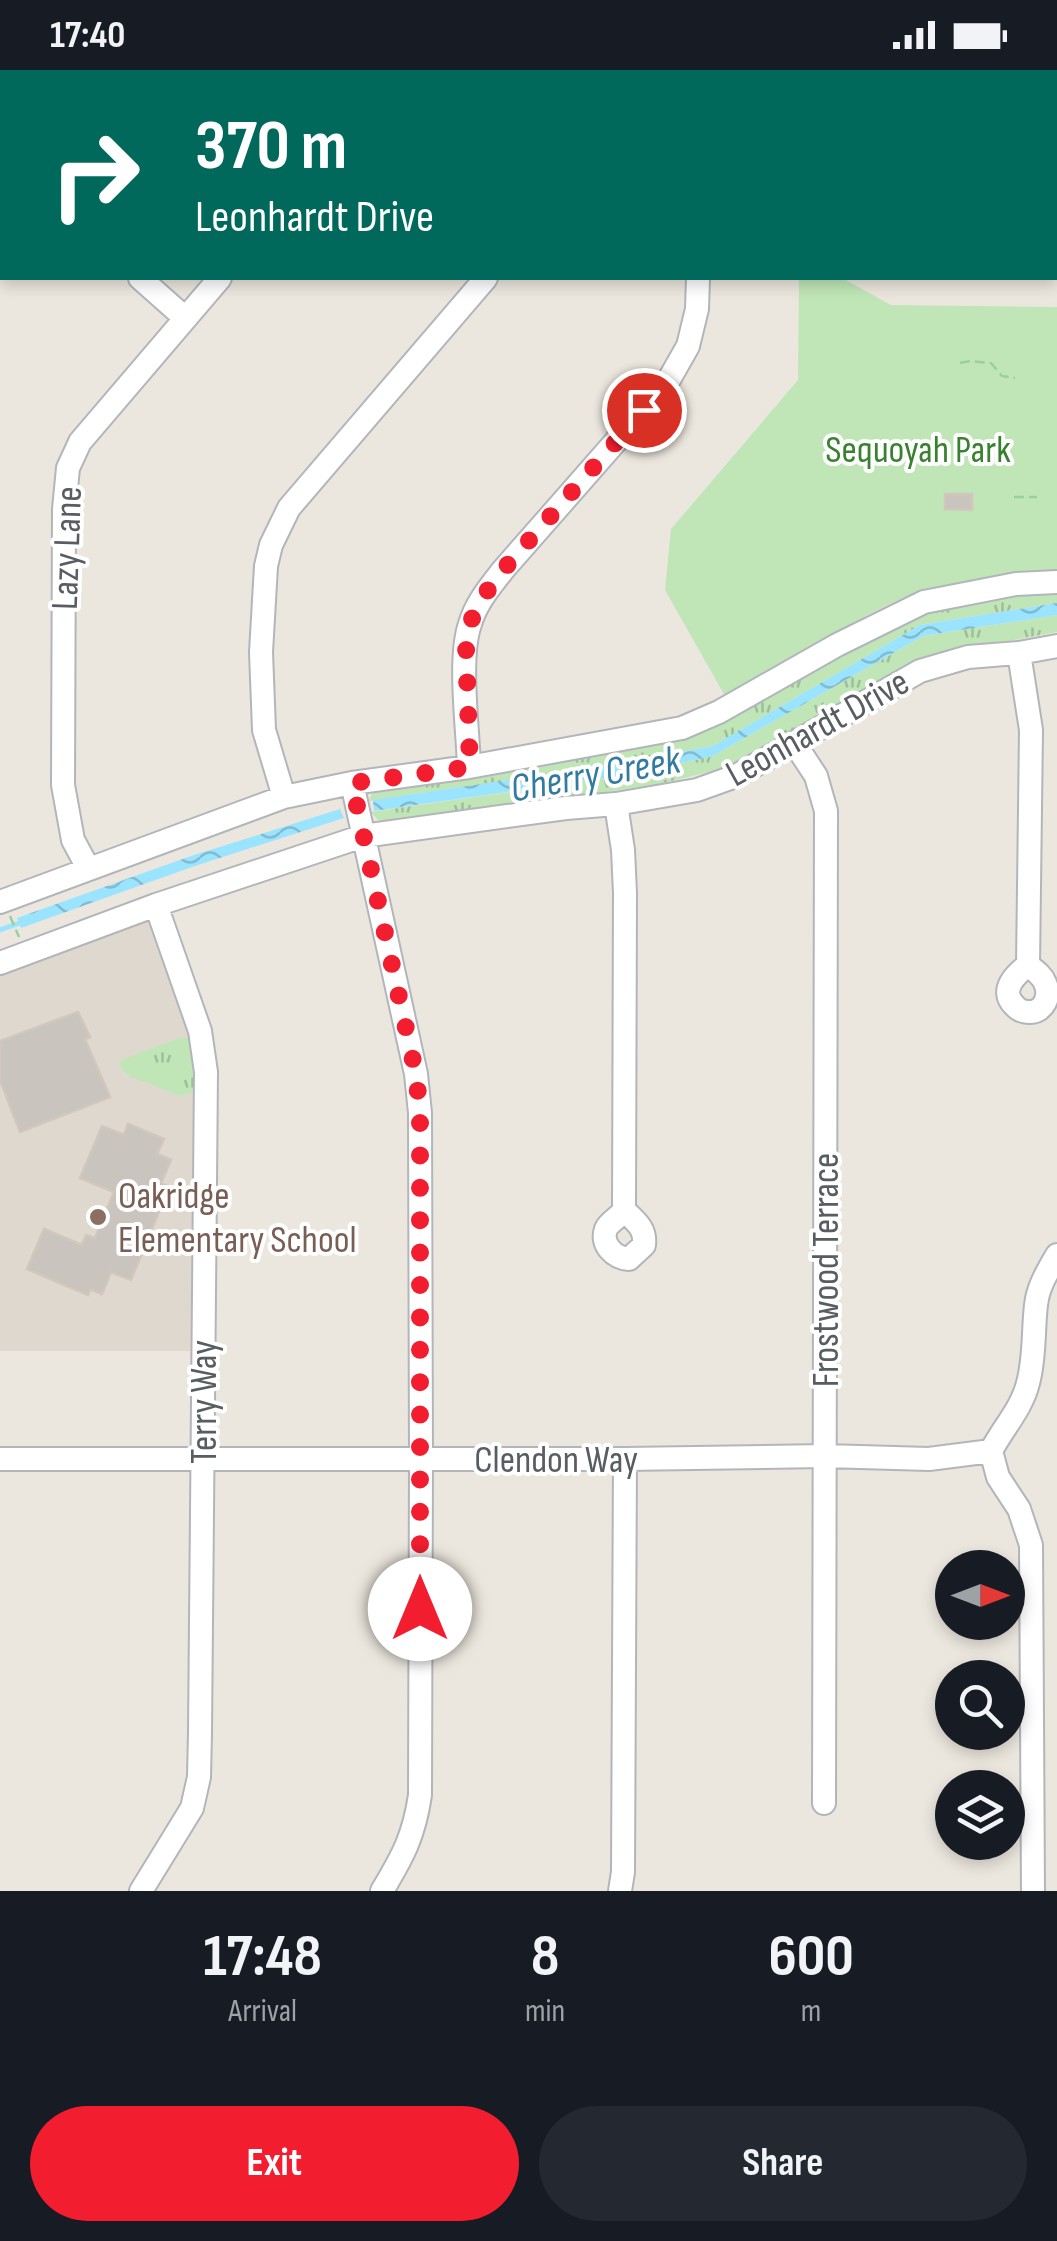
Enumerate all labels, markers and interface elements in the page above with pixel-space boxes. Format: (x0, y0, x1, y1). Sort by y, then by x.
text: 17:40 (50, 13, 125, 58)
text: 370 m (195, 105, 347, 189)
icon: right (30, 110, 160, 240)
text: Leonhardt Drive (195, 190, 434, 245)
pin (602, 368, 687, 453)
icon: arrive (617, 383, 672, 438)
park label: Sequoyah Park (825, 428, 1011, 473)
street label: Lazy Lane (43, 486, 92, 611)
street label: Leonhardt Drive (718, 660, 917, 797)
water label: Cherry Creek (507, 736, 685, 813)
street label: Frostwood Terrace (804, 1153, 849, 1387)
place label: Oakridge Elementary School (118, 1174, 357, 1263)
marker: Oakridge Elementary School (87, 1206, 109, 1228)
street label: Terry Way (182, 1340, 227, 1464)
street label: Clendon Way (474, 1438, 638, 1483)
north arrow (935, 1550, 1025, 1640)
map controls (935, 1550, 1025, 1860)
position arrow (368, 1557, 472, 1661)
button: search (935, 1660, 1025, 1750)
button: layers (935, 1770, 1025, 1860)
text: 17:48 (203, 1921, 322, 1993)
text: 8 (531, 1921, 559, 1993)
text: 600 (768, 1921, 854, 1993)
text: Arrival (228, 1992, 297, 2031)
text: min (525, 1992, 565, 2031)
text: m (801, 1992, 821, 2031)
button: Exit (30, 2106, 519, 2221)
button: Share (539, 2106, 1027, 2221)

